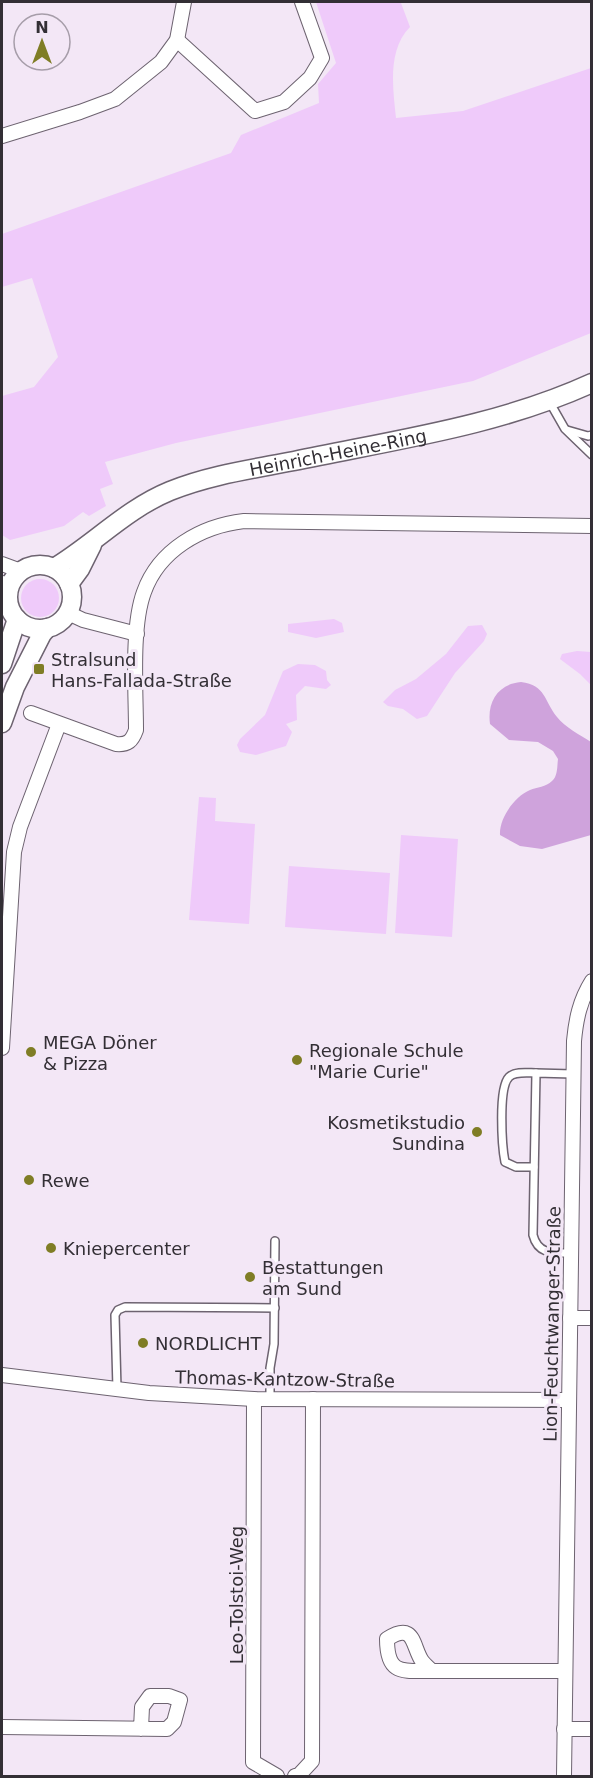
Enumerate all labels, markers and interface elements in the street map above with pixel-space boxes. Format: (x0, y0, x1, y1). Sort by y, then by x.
north arrow (12, 12, 72, 72)
text: N (35, 18, 49, 37)
street label: Heinrich-Heine-Ring (247, 424, 428, 480)
place label: Stralsund Hans-Fallada-Straße (51, 649, 232, 691)
marker: Stralsund Hans-Fallada-Straße (32, 662, 46, 676)
place label: MEGA Döner & Pizza (43, 1032, 157, 1074)
place label: Regionale Schule "Marie Curie" (309, 1040, 464, 1082)
marker: MEGA Döner & Pizza (24, 1045, 38, 1059)
marker: Regionale Schule "Marie Curie" (290, 1053, 304, 1067)
place label: Kosmetikstudio Sundina (327, 1112, 465, 1154)
marker: Kosmetikstudio Sundina (470, 1125, 484, 1139)
place label: Rewe (41, 1170, 90, 1191)
marker: Rewe (22, 1173, 36, 1187)
street label: Lion-Feuchtwanger-Straße (539, 1206, 565, 1442)
place label: Kniepercenter (63, 1238, 190, 1259)
marker: Kniepercenter (44, 1241, 58, 1255)
place label: Bestattungen am Sund (262, 1257, 384, 1299)
marker: Bestattungen am Sund (243, 1270, 257, 1284)
place label: NORDLICHT (155, 1333, 262, 1354)
marker: NORDLICHT (136, 1336, 150, 1350)
street label: Thomas-Kantzow-Straße (174, 1367, 395, 1391)
street label: Leo-Tolstoi-Weg (226, 1526, 247, 1664)

